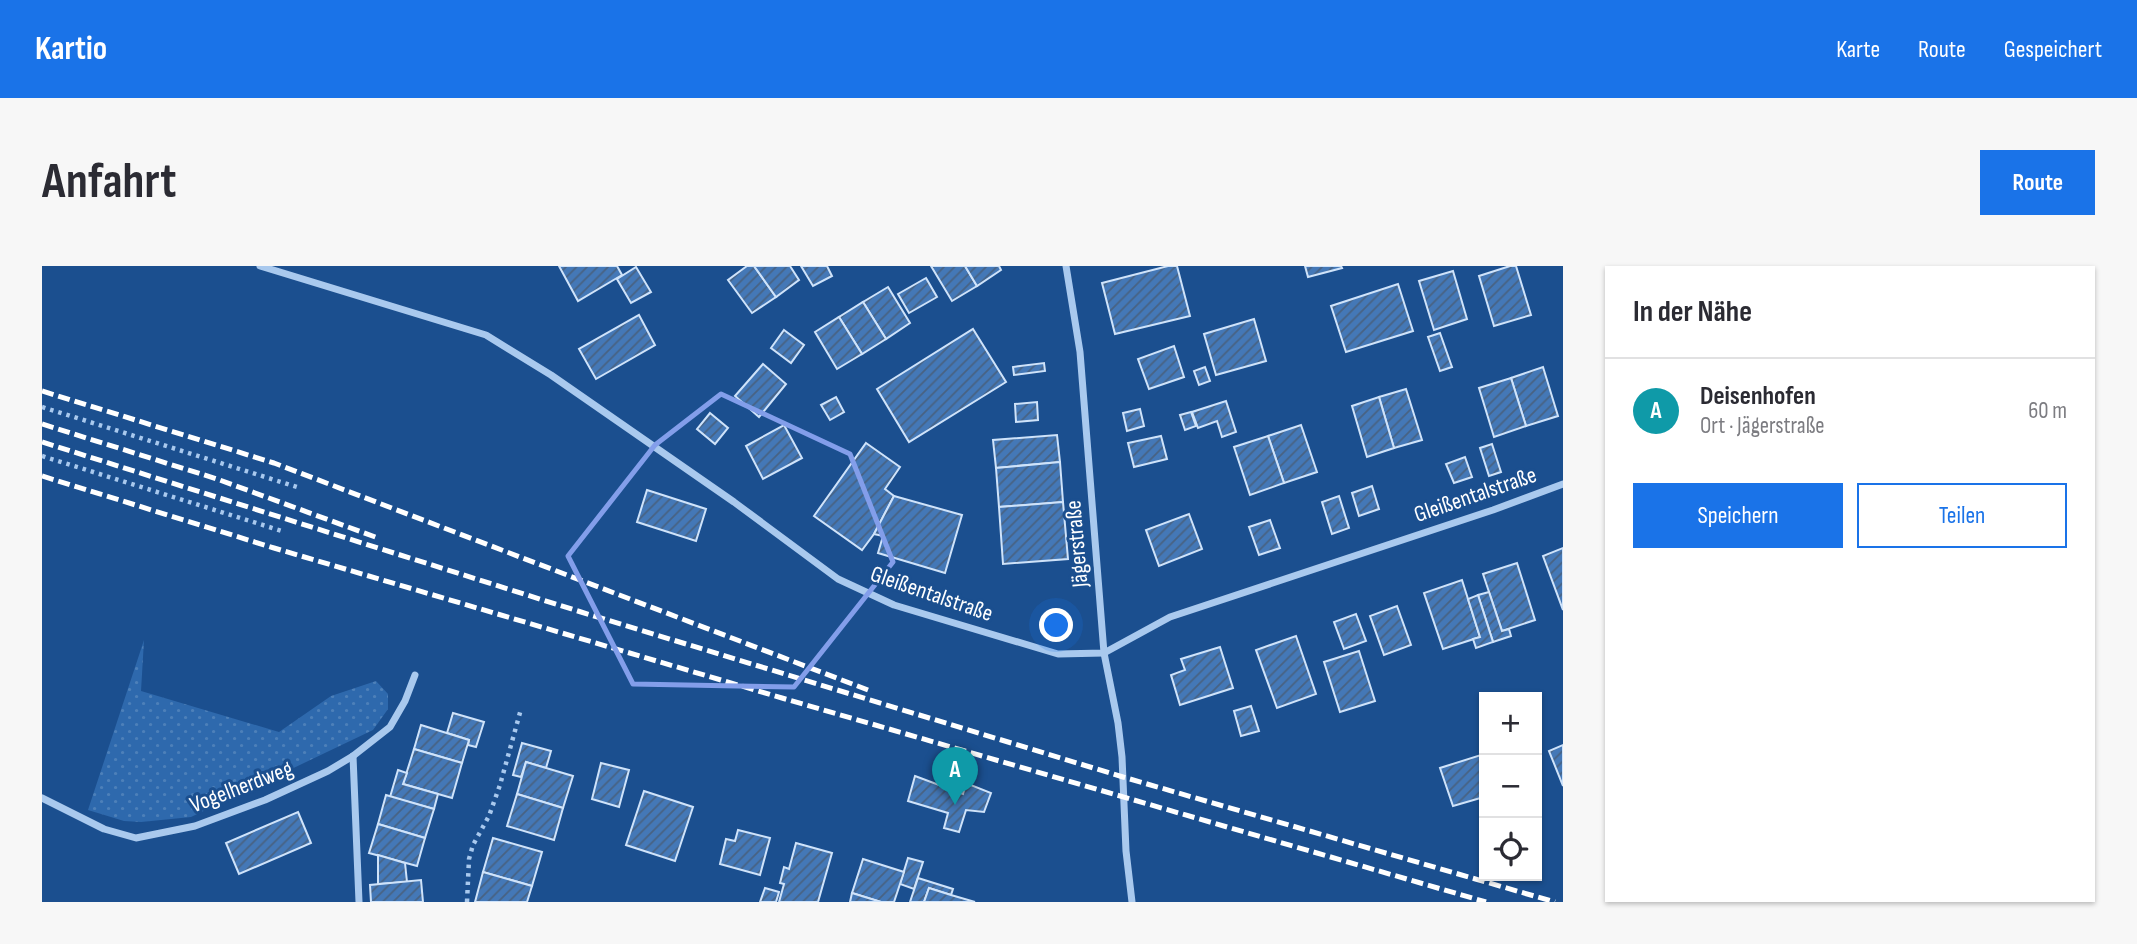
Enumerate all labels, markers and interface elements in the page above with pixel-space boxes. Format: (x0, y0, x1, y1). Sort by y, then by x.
text: Kartio (35, 29, 107, 69)
text: Karte (1836, 35, 1880, 64)
text: Route (1918, 35, 1966, 64)
text: Gespeichert (2004, 35, 2102, 64)
button: Route (1980, 150, 2095, 215)
text: Anfahrt (42, 153, 176, 212)
text: In der Nähe (1633, 294, 1752, 330)
text: Deisenhofen (1700, 381, 1816, 412)
text: A (1651, 397, 1661, 425)
text: 60 m (2028, 397, 2067, 425)
text: Ort · Jägerstraße (1700, 412, 1825, 440)
street label: Gleißentalstraße (1410, 461, 1540, 529)
button: Speichern (1633, 483, 1843, 548)
button: Teilen (1857, 483, 2067, 548)
street label: Jägerstraße (1059, 499, 1095, 590)
street label: Gleißentalstraße (867, 560, 997, 628)
your location (1039, 608, 1073, 642)
map controls (1479, 692, 1542, 881)
button: + (1479, 692, 1542, 755)
pin: A (932, 747, 978, 805)
street label: Vogelherdweg (186, 755, 297, 819)
button: − (1479, 755, 1542, 818)
button: locate (1479, 818, 1542, 881)

